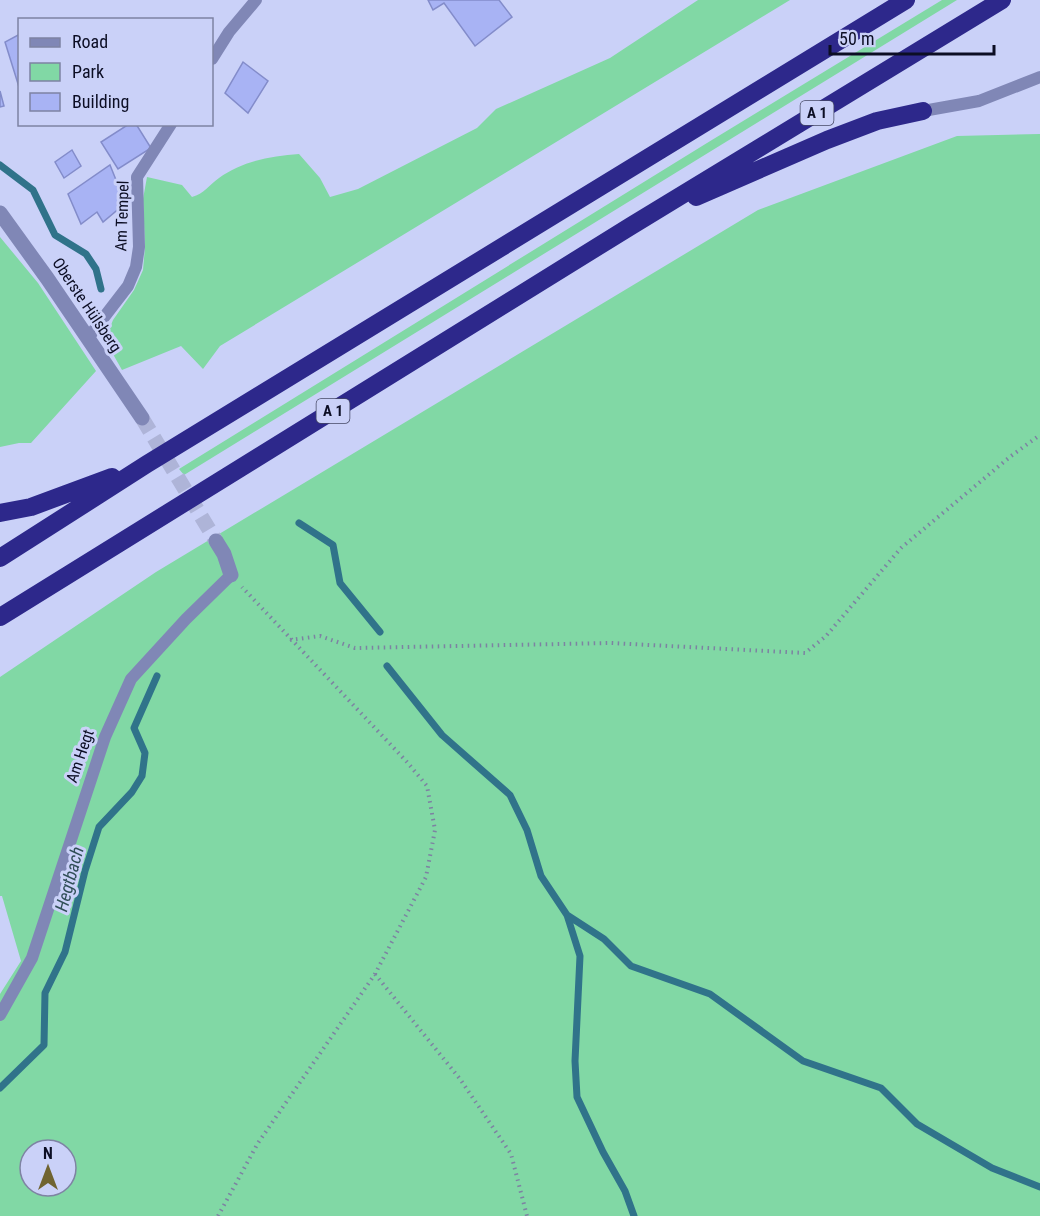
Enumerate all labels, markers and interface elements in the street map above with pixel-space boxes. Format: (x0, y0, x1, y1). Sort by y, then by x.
legend (18, 18, 213, 126)
scale bar (830, 18, 994, 56)
text: 50 m (839, 28, 874, 49)
text: Road (72, 31, 108, 52)
text: Park (72, 61, 104, 82)
text: Building (72, 91, 129, 112)
road number: A 1 (800, 101, 834, 125)
street label: Am Tempel (111, 180, 133, 252)
street label: Oberste Hülsberg (48, 254, 126, 356)
road number: A 1 (316, 399, 350, 423)
street label: Am Hegt (62, 727, 98, 785)
water label: Hegtbach (50, 844, 88, 914)
north arrow (18, 1138, 78, 1198)
text: N (43, 1144, 53, 1163)

